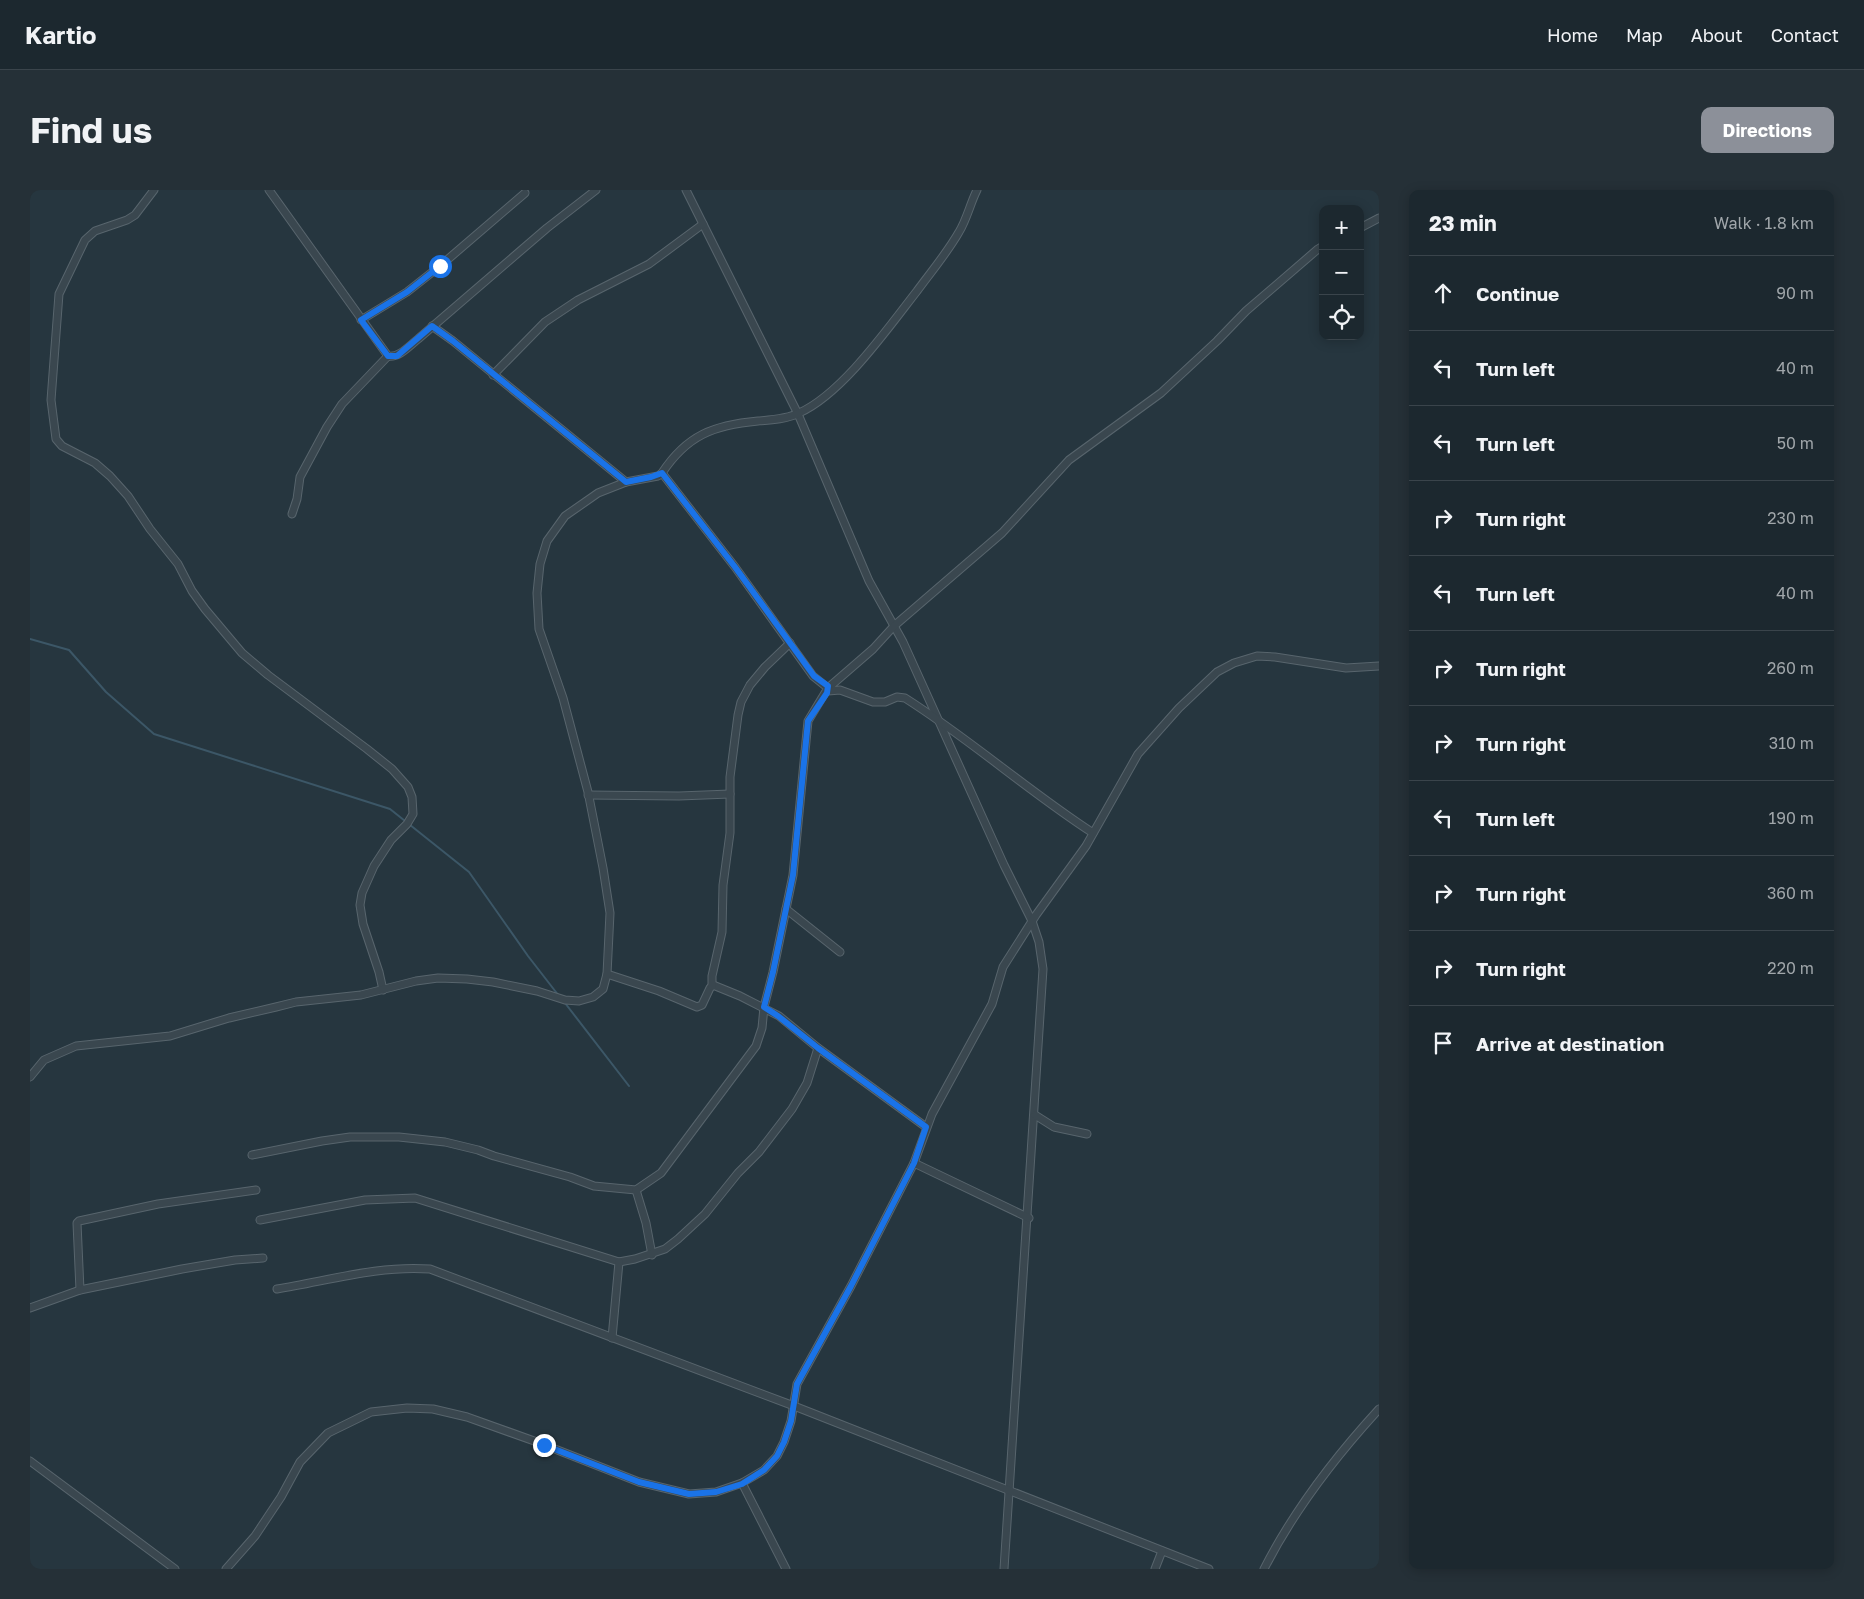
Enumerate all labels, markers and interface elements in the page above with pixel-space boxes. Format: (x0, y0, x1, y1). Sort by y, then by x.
text: Kartio (25, 20, 97, 49)
text: Home (1547, 24, 1598, 46)
text: Map (1626, 24, 1663, 46)
text: About (1691, 24, 1743, 46)
text: Contact (1771, 24, 1839, 46)
button: Directions (1701, 107, 1834, 153)
text: Find us (30, 109, 152, 151)
map controls (1319, 205, 1364, 340)
button: + (1319, 205, 1364, 250)
text: 23 min (1429, 210, 1497, 236)
text: Walk · 1.8 km (1714, 213, 1814, 233)
button: − (1319, 250, 1364, 295)
route start (429, 255, 452, 278)
icon: ahead (1429, 279, 1457, 307)
text: Continue (1476, 282, 1559, 305)
text: 90 m (1776, 283, 1814, 303)
button: locate (1319, 295, 1364, 340)
icon: left (1429, 354, 1457, 382)
text: Turn left (1476, 357, 1555, 380)
text: 40 m (1776, 358, 1814, 378)
icon: left (1429, 429, 1457, 457)
text: Turn left (1476, 432, 1555, 455)
text: 50 m (1777, 433, 1814, 453)
icon: right (1429, 504, 1457, 532)
text: Turn right (1476, 507, 1566, 530)
text: 230 m (1767, 508, 1814, 528)
icon: left (1429, 579, 1457, 607)
text: Turn left (1476, 582, 1555, 605)
text: 40 m (1776, 583, 1814, 603)
icon: right (1429, 654, 1457, 682)
text: Turn right (1476, 657, 1566, 680)
text: 260 m (1767, 658, 1814, 678)
icon: right (1429, 729, 1457, 757)
text: Turn right (1476, 732, 1566, 755)
text: 310 m (1769, 733, 1814, 753)
icon: left (1429, 804, 1457, 832)
text: Turn left (1476, 807, 1555, 830)
text: 190 m (1768, 808, 1814, 828)
icon: right (1429, 879, 1457, 907)
text: Turn right (1476, 882, 1566, 905)
text: 360 m (1767, 883, 1814, 903)
icon: right (1429, 954, 1457, 982)
text: Turn right (1476, 957, 1566, 980)
text: 220 m (1767, 958, 1814, 978)
icon: arrive (1429, 1029, 1457, 1057)
text: Arrive at destination (1476, 1032, 1664, 1055)
route end (533, 1434, 556, 1457)

